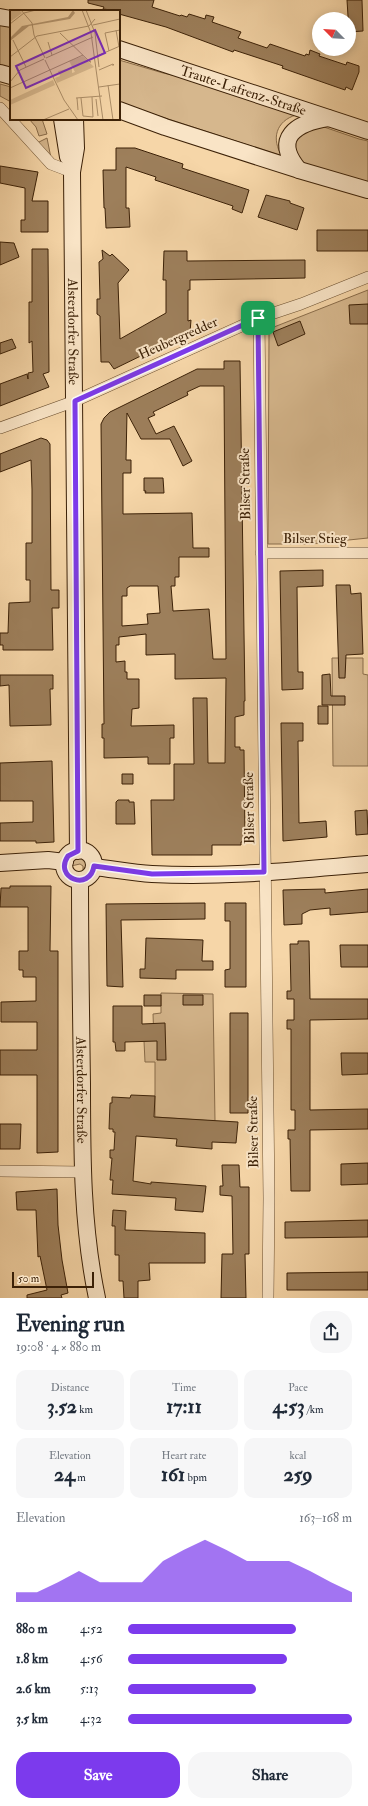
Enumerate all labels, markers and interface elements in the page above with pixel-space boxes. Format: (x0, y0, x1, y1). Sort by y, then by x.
inset map (10, 10, 120, 120)
north arrow (312, 12, 356, 56)
map controls (312, 12, 356, 56)
street label: Traute-Lafrenz-Straße (178, 61, 309, 119)
street label: Alsterdorfer Straße (64, 277, 82, 385)
pin (241, 301, 275, 335)
icon: arrive (247, 307, 269, 329)
street label: Heubergredder (136, 313, 221, 363)
street label: Bilser Straße (236, 448, 254, 520)
street label: Bilser Stieg (283, 530, 348, 547)
street label: Bilser Straße (240, 772, 258, 844)
street label: Alsterdorfer Straße (73, 1035, 91, 1144)
street label: Bilser Straße (244, 1096, 262, 1168)
scale bar (12, 1270, 94, 1289)
text: 50 m (18, 1272, 39, 1285)
text: Evening run (16, 1310, 125, 1338)
button: share (310, 1311, 352, 1353)
text: 19:08 · 4 × 880 m (16, 1339, 101, 1355)
text: Distance (51, 1381, 89, 1394)
text: Time (172, 1381, 196, 1394)
text: Pace (288, 1381, 308, 1394)
text: 3.52 (47, 1394, 77, 1419)
text: 17:11 (166, 1394, 202, 1419)
text: 4:53 (272, 1394, 305, 1419)
text: km (77, 1403, 93, 1416)
text: /km (305, 1403, 324, 1416)
text: Elevation (49, 1449, 91, 1462)
text: Heart rate (162, 1449, 206, 1462)
text: kcal (290, 1449, 306, 1462)
text: 24 (54, 1462, 75, 1487)
text: 161 (161, 1462, 185, 1487)
text: 259 (283, 1462, 313, 1487)
text: m (75, 1471, 86, 1484)
text: bpm (185, 1471, 207, 1484)
text: Elevation (16, 1510, 66, 1526)
text: 163–168 m (299, 1510, 352, 1526)
text: 880 m (16, 1621, 48, 1637)
text: 4:52 (80, 1621, 102, 1637)
text: 1.8 km (16, 1651, 48, 1667)
text: 4:56 (80, 1651, 102, 1667)
text: 2.6 km (16, 1681, 51, 1697)
text: 5:13 (80, 1681, 99, 1697)
text: 3.5 km (16, 1711, 48, 1727)
text: 4:32 (80, 1711, 102, 1727)
button: Save (16, 1752, 180, 1798)
button: Share (188, 1752, 352, 1798)

